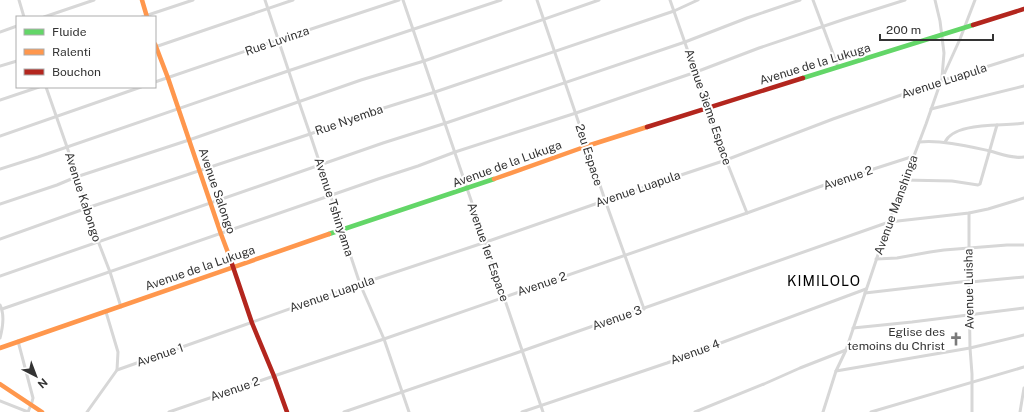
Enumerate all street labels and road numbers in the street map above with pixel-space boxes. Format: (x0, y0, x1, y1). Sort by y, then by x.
street label: Rue Luvinza (243, 23, 311, 59)
street label: Avenue de la Lukuga (758, 40, 872, 88)
street label: Avenue 3ieme Espace (682, 47, 735, 167)
street label: Avenue Luapula (900, 61, 988, 101)
street label: Rue Nyemba (313, 102, 385, 138)
street label: 2eu Espace (572, 122, 606, 188)
street label: Avenue de la Lukuga (450, 138, 564, 190)
street label: Avenue Salongo (196, 146, 238, 236)
street label: Avenue Kabongo (62, 150, 104, 244)
street label: Avenue Manshinga (871, 153, 921, 257)
street label: Avenue Tshinyama (311, 156, 357, 258)
street label: Avenue 2 (822, 163, 874, 193)
street label: Avenue Luapula (594, 168, 682, 210)
street label: Avenue 1er Espace (464, 201, 512, 304)
street label: Avenue de la Lukuga (143, 243, 257, 293)
street label: Avenue Luisha (961, 249, 977, 329)
street label: Avenue 2 (516, 269, 568, 299)
street label: Avenue Luapula (288, 273, 376, 315)
street label: Avenue 3 (590, 303, 644, 333)
street label: Avenue 4 (668, 336, 722, 367)
street label: Avenue 1 (135, 340, 185, 370)
street label: Avenue 2 (209, 374, 261, 404)

